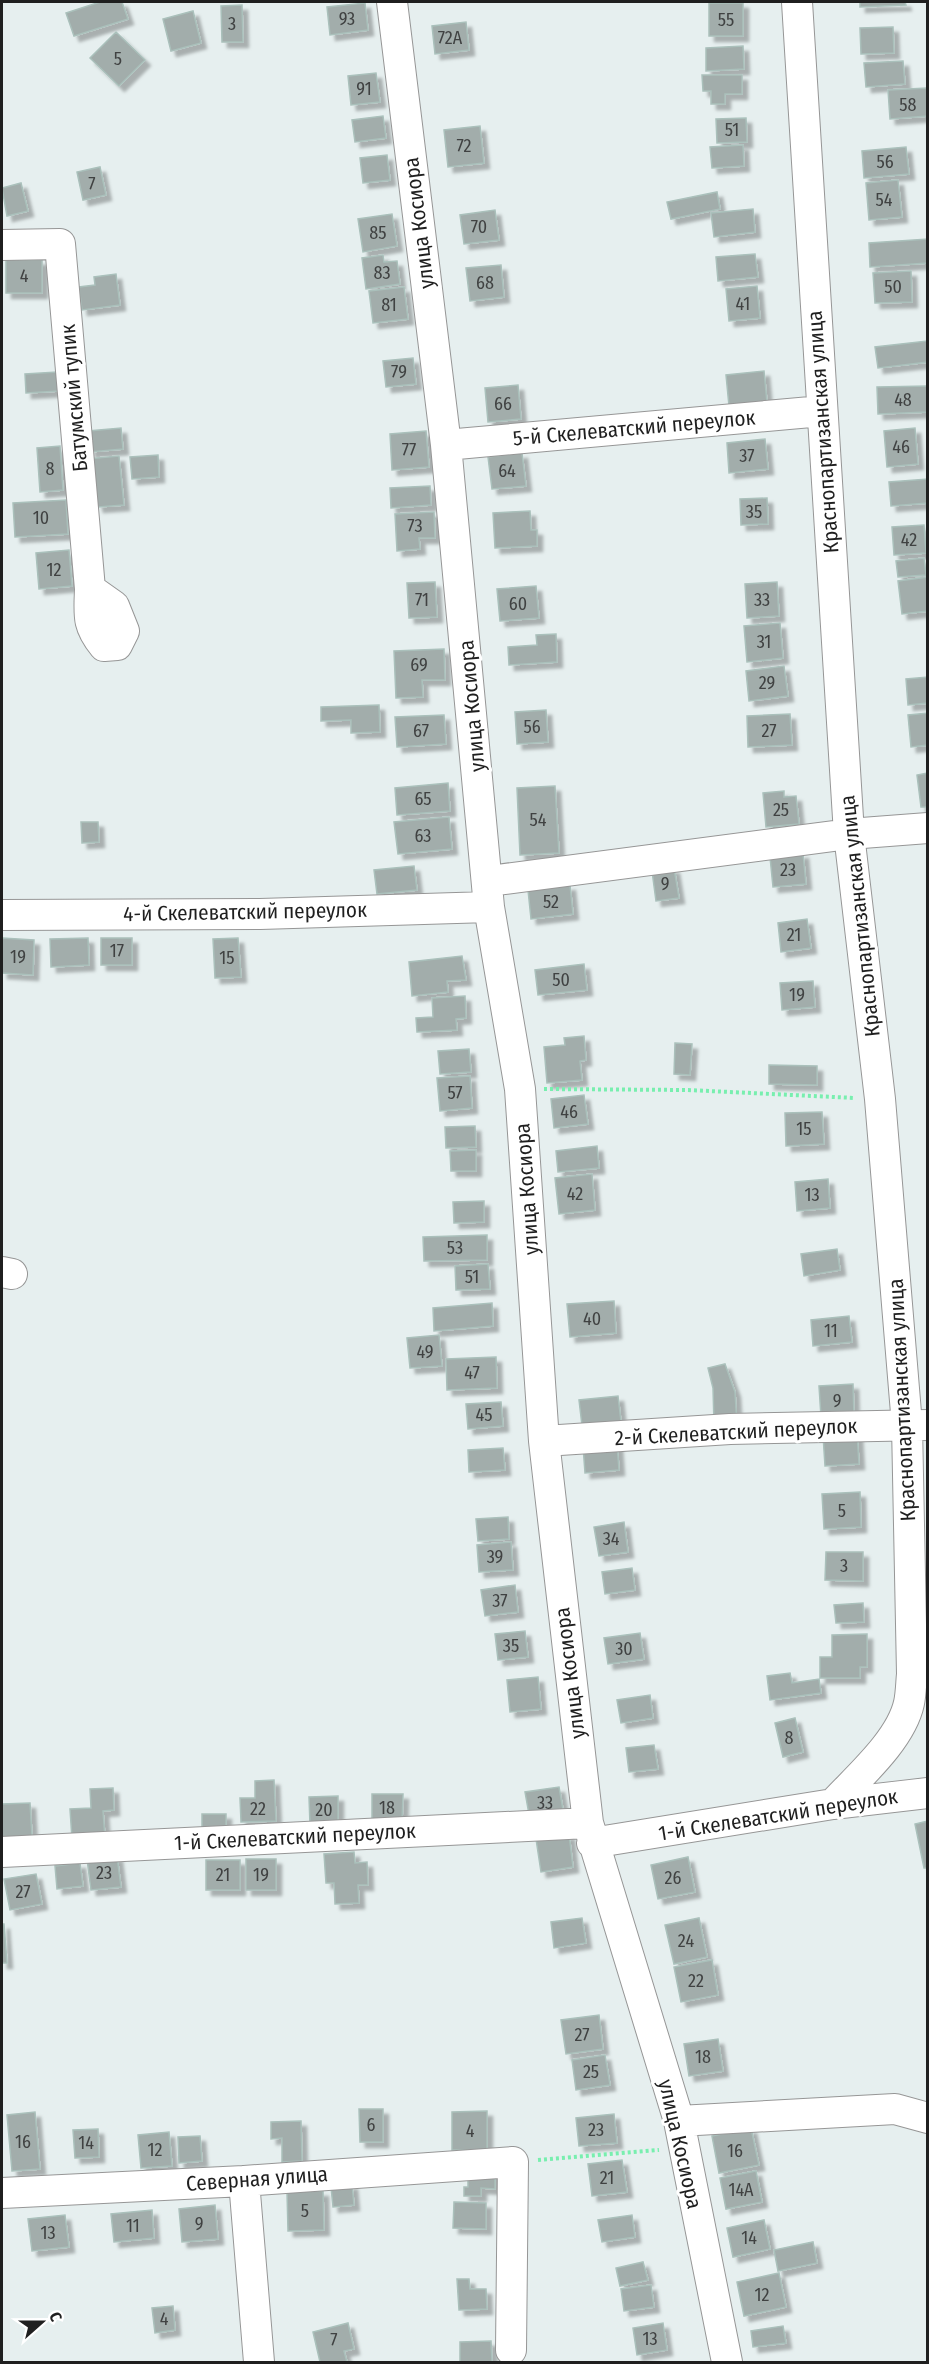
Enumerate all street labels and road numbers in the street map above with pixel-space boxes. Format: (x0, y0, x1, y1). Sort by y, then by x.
street label: улица Косиора (398, 156, 440, 290)
street label: Краснопартизанская улица (802, 310, 844, 554)
street label: Батумский тупик (55, 323, 93, 473)
street label: 5-й Скелеватский переулок (512, 404, 756, 452)
street label: улица Косиора (453, 639, 491, 773)
street label: Краснопартизанская улица (834, 794, 886, 1038)
street label: 4-й Скелеватский переулок (123, 897, 367, 927)
street label: улица Косиора (509, 1122, 545, 1256)
street label: Краснопартизанская улица (883, 1278, 921, 1522)
street label: 2-й Скелеватский переулок (614, 1413, 858, 1451)
street label: улица Косиора (549, 1606, 591, 1740)
street label: 1-й Скелеватский переулок (657, 1783, 900, 1847)
street label: 1-й Скелеватский переулок (174, 1818, 417, 1856)
street label: улица Косиора (652, 2077, 708, 2211)
street label: Северная улица (185, 2161, 329, 2197)

